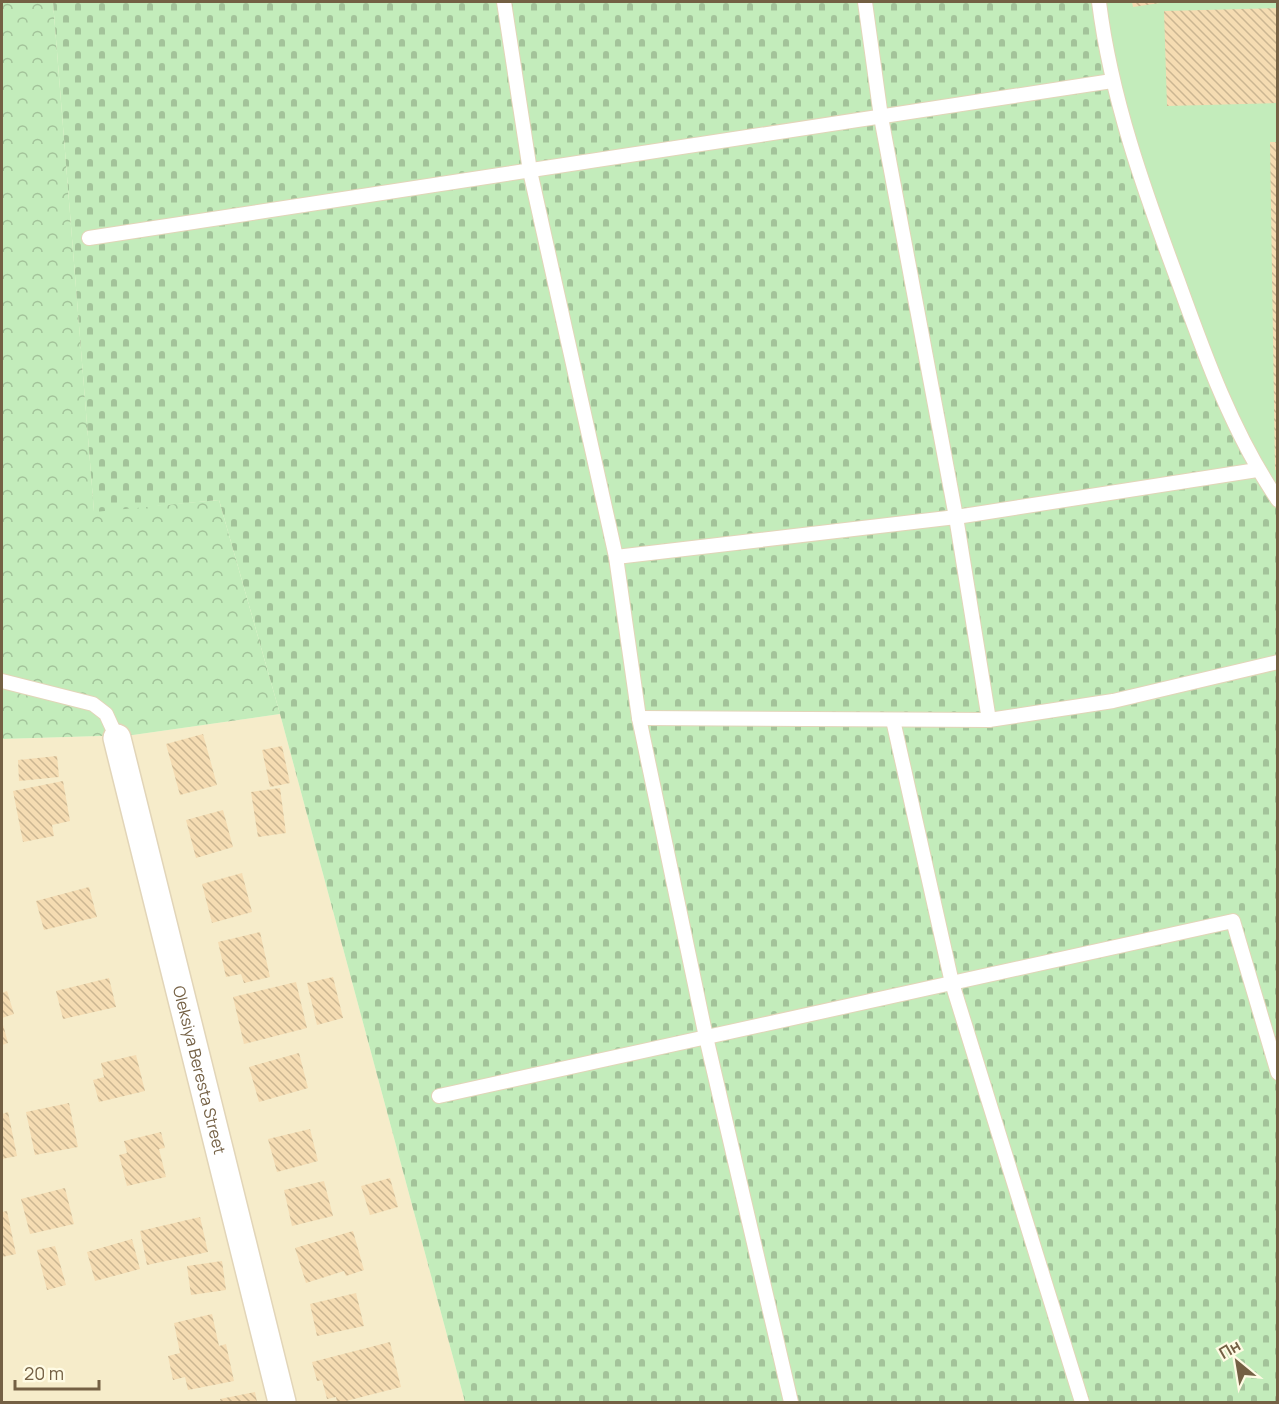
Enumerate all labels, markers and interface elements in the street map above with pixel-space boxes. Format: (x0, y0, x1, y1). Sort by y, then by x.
street label: Oleksiya Beresta Street (168, 983, 231, 1156)
north arrow (1207, 1332, 1267, 1392)
text: Пн (1215, 1334, 1244, 1364)
scale bar (15, 1353, 99, 1391)
text: 20 m (24, 1361, 64, 1385)

